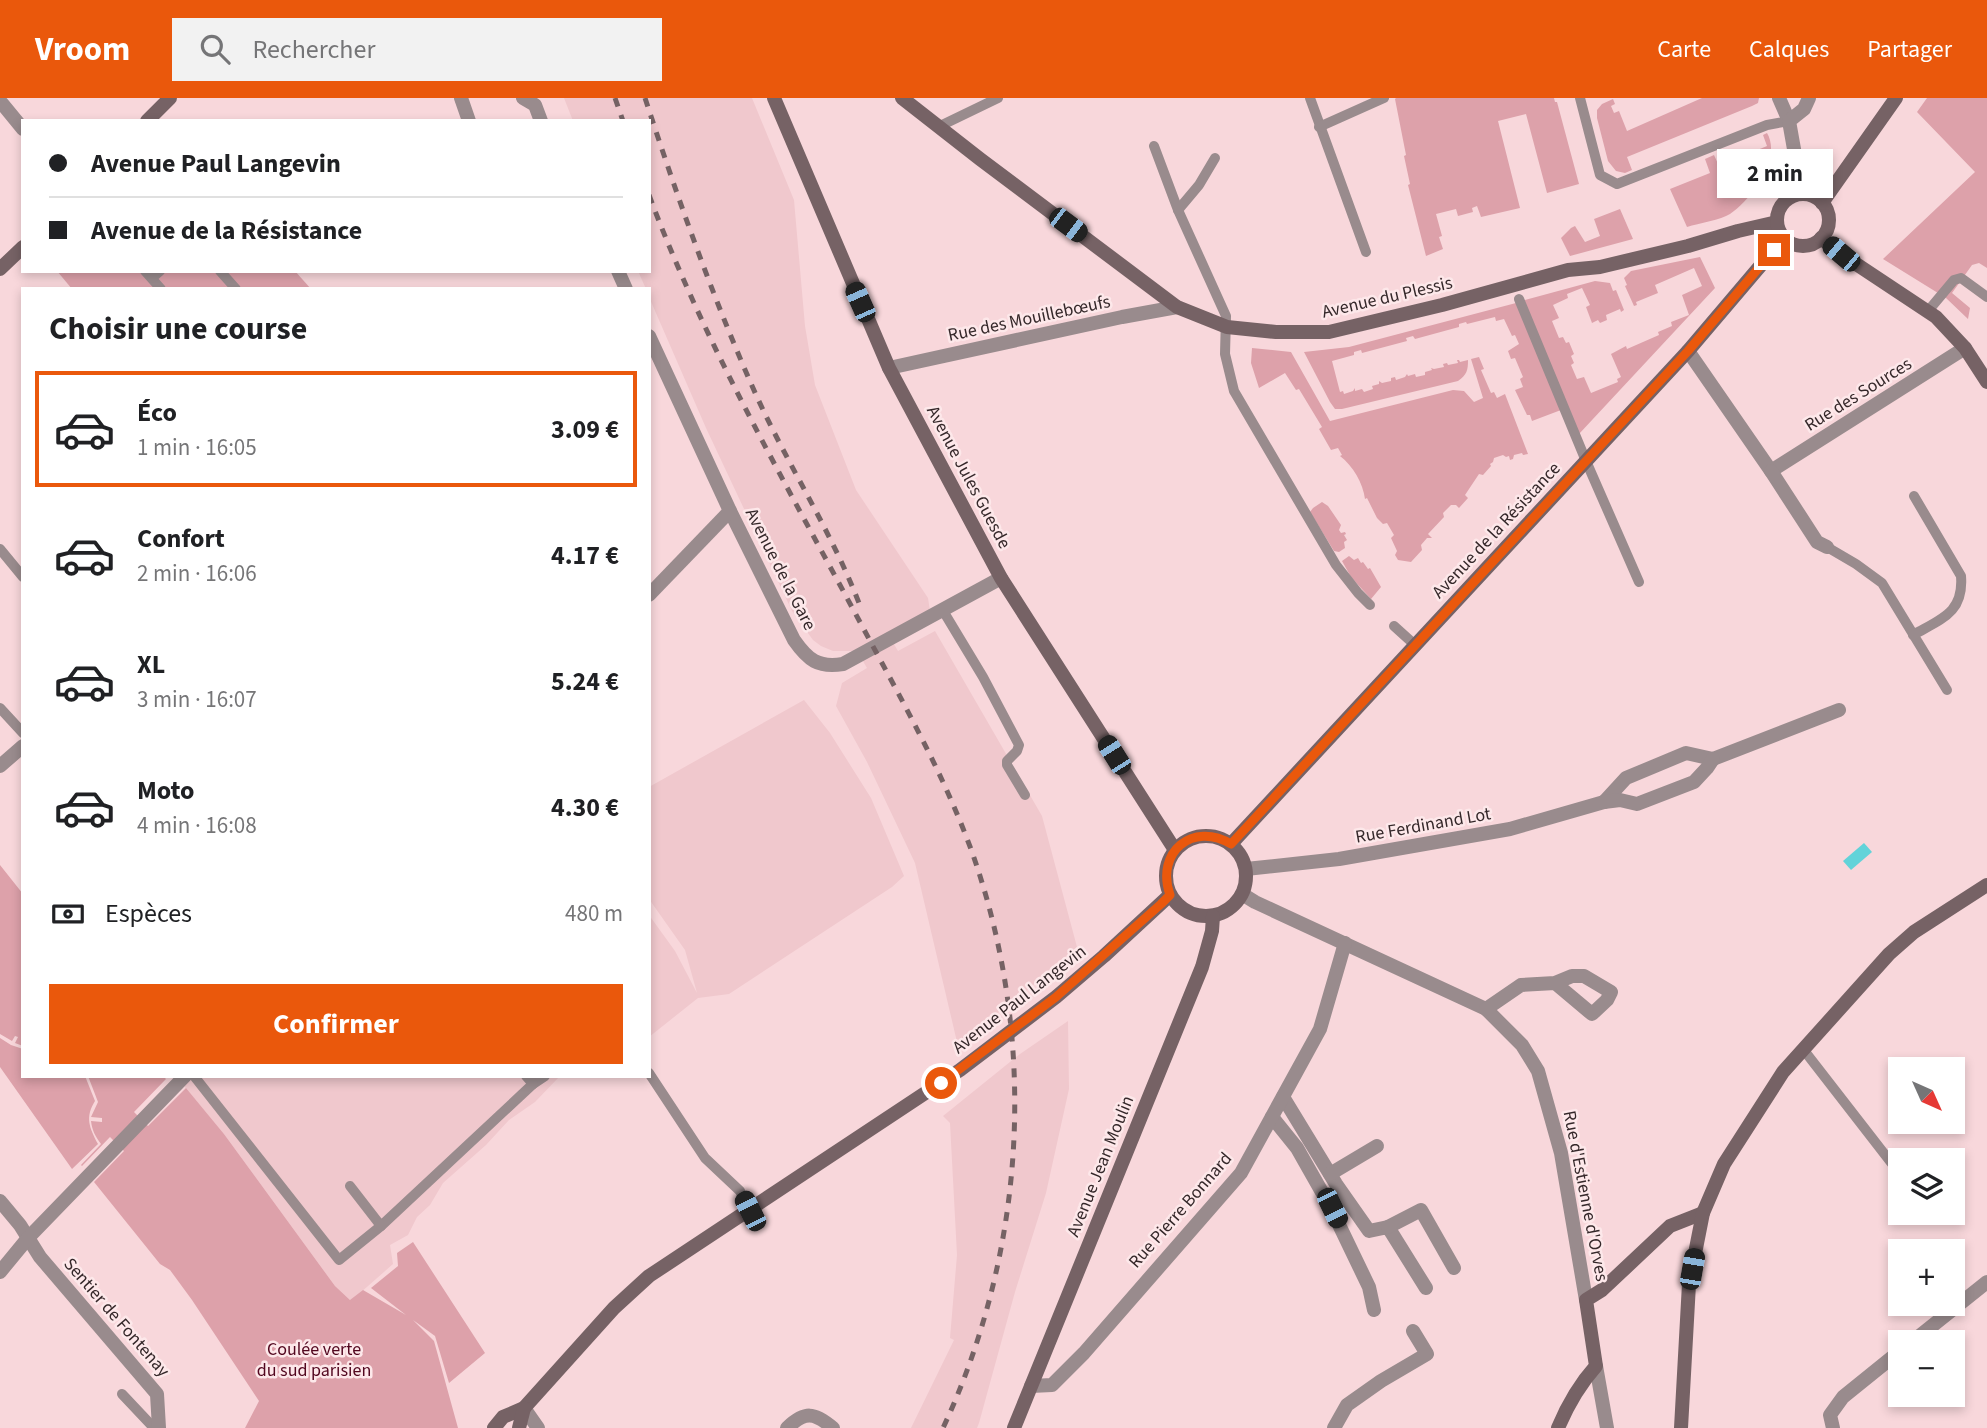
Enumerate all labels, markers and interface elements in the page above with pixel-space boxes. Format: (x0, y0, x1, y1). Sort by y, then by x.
search box (172, 18, 662, 81)
text: Vroom (35, 26, 130, 73)
icon: search (196, 30, 234, 68)
text: Rechercher (252, 31, 375, 68)
text: Carte (1657, 32, 1711, 67)
text: Calques (1749, 32, 1829, 67)
text: Partager (1867, 32, 1952, 67)
text: Avenue Paul Langevin (91, 145, 341, 182)
callout: 2 min (1716, 149, 1832, 198)
text: 2 min (1747, 157, 1803, 190)
car (1045, 204, 1092, 246)
text: Avenue de la Résistance (91, 212, 362, 249)
car (1819, 232, 1864, 276)
route end (1758, 234, 1790, 266)
street label: Avenue du Plessis (1319, 270, 1455, 325)
car (842, 279, 879, 325)
street label: Rue des Mouillebœufs (946, 289, 1113, 348)
text: Choisir une course (49, 306, 307, 352)
street label: Rue des Sources (1800, 351, 1917, 437)
text: Éco (137, 394, 177, 431)
icon: car (53, 398, 116, 461)
street label: Avenue Jules Guesde (920, 401, 1017, 553)
text: 3.09 € (551, 411, 619, 448)
text: 1 min · 16:05 (137, 431, 257, 464)
street label: Avenue de la Résistance (1426, 457, 1566, 604)
street label: Avenue de la Gare (739, 504, 822, 635)
text: Confort (137, 520, 225, 557)
icon: car (53, 524, 116, 587)
text: 4.17 € (551, 537, 619, 574)
text: 2 min · 16:06 (137, 557, 257, 590)
text: XL (137, 646, 165, 683)
icon: car (53, 650, 116, 713)
text: 5.24 € (551, 663, 619, 700)
text: 3 min · 16:07 (137, 683, 257, 716)
car (1094, 732, 1135, 778)
text: Moto (137, 772, 194, 809)
icon: car (53, 776, 116, 839)
text: 4.30 € (551, 789, 619, 826)
street label: Rue Ferdinand Lot (1353, 801, 1493, 850)
text: 4 min · 16:08 (137, 809, 257, 842)
icon: cash (49, 895, 87, 933)
text: Espèces (105, 895, 192, 932)
text: 480 m (565, 897, 623, 930)
street label: Avenue Paul Langevin (947, 939, 1092, 1060)
button: Confirmer (49, 984, 623, 1064)
north arrow (1888, 1057, 1965, 1134)
map controls (1888, 1057, 1965, 1407)
route start (925, 1067, 957, 1099)
street label: Avenue Jean Moulin (1061, 1092, 1140, 1241)
street label: Rue d'Estienne d'Orves (1557, 1109, 1614, 1284)
street label: Rue Pierre Bonnard (1123, 1147, 1238, 1274)
button: layers (1888, 1148, 1965, 1225)
car (1314, 1185, 1351, 1231)
car (732, 1188, 769, 1234)
button: + (1888, 1239, 1965, 1316)
car (1679, 1246, 1706, 1292)
street label: Sentier de Fontenay (58, 1252, 176, 1383)
button: − (1888, 1330, 1965, 1407)
park label: Coulée verte du sud parisien (257, 1337, 371, 1383)

